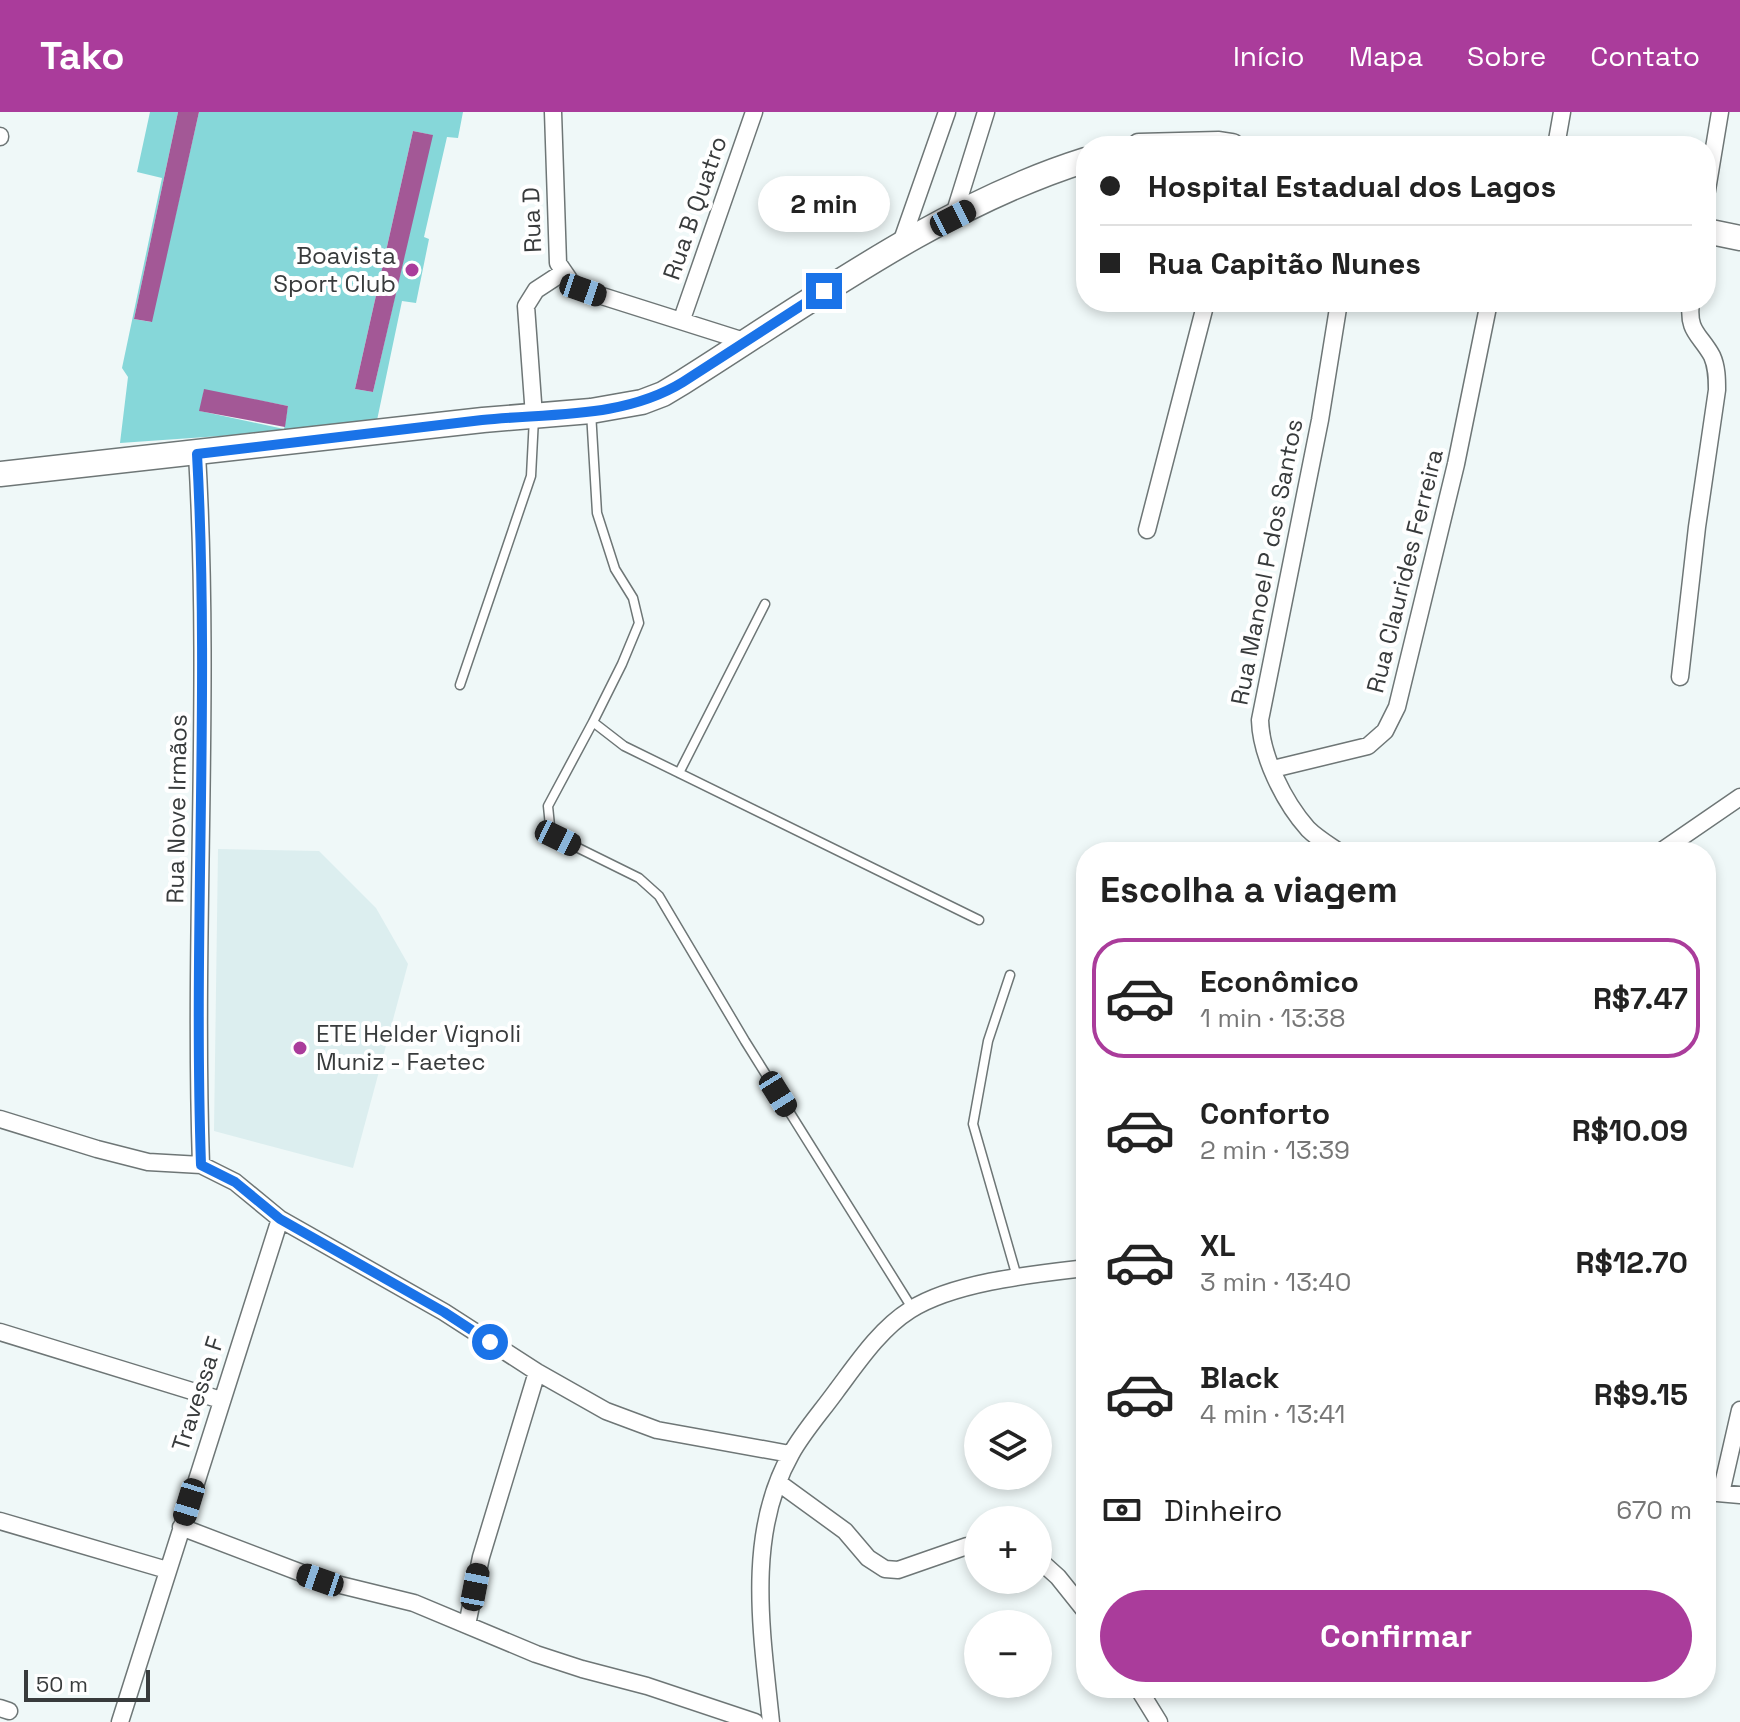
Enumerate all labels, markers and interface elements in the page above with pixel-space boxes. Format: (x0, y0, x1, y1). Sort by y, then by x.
text: Tako (40, 32, 125, 80)
text: Início (1233, 38, 1305, 74)
text: Mapa (1349, 38, 1423, 74)
text: Sobre (1467, 38, 1546, 74)
text: Contato (1590, 38, 1700, 74)
street label: Rua B Quatro (655, 132, 734, 284)
text: Hospital Estadual dos Lagos (1148, 167, 1556, 206)
callout: 2 min (758, 175, 890, 231)
street label: Rua D (515, 187, 548, 253)
text: 2 min (790, 187, 858, 221)
car (926, 196, 980, 240)
place label: Boavista Sport Club (273, 240, 396, 299)
text: Rua Capitão Nunes (1148, 244, 1421, 283)
marker: Boavista Sport Club (403, 261, 421, 279)
car (556, 271, 610, 309)
route end (806, 273, 842, 309)
street label: Rua Manoel P dos Santos (1224, 416, 1309, 708)
street label: Rua Claurides Ferreira (1359, 446, 1450, 696)
street label: Rua Nove Irmãos (159, 714, 194, 904)
car (531, 817, 585, 859)
text: Escolha a viagem (1100, 867, 1398, 913)
icon: car (1104, 962, 1176, 1034)
text: Econômico (1200, 962, 1359, 1001)
text: R$7.47 (1593, 979, 1688, 1018)
text: 1 min · 13:38 (1200, 1001, 1346, 1035)
place label: ETE Helder Vignoli Muniz - Faetec (316, 1018, 521, 1077)
marker: ETE Helder Vignoli Muniz - Faetec (291, 1039, 309, 1057)
car (755, 1067, 801, 1121)
icon: car (1104, 1094, 1176, 1166)
text: Conforto (1200, 1094, 1330, 1133)
text: R$10.09 (1572, 1111, 1688, 1150)
text: 2 min · 13:39 (1200, 1133, 1350, 1167)
icon: car (1104, 1226, 1176, 1298)
text: XL (1200, 1226, 1236, 1265)
text: R$12.70 (1576, 1243, 1688, 1282)
text: 3 min · 13:40 (1200, 1265, 1351, 1299)
route start (472, 1324, 508, 1360)
street label: Travessa F (164, 1332, 231, 1455)
icon: car (1104, 1358, 1176, 1430)
text: Black (1200, 1358, 1279, 1397)
text: R$9.15 (1594, 1375, 1688, 1414)
text: 4 min · 13:41 (1200, 1397, 1345, 1431)
map controls (964, 1402, 1052, 1698)
button: layers (964, 1402, 1052, 1490)
car (171, 1476, 207, 1528)
icon: cash (1100, 1488, 1144, 1532)
text: Dinheiro (1164, 1491, 1282, 1530)
text: 670 m (1616, 1493, 1692, 1527)
button: + (964, 1506, 1052, 1594)
car (293, 1561, 347, 1599)
car (459, 1561, 491, 1613)
button: Confirmar (1100, 1590, 1692, 1682)
button: − (964, 1610, 1052, 1698)
scale bar (24, 1666, 150, 1702)
text: 50 m (36, 1670, 88, 1698)

